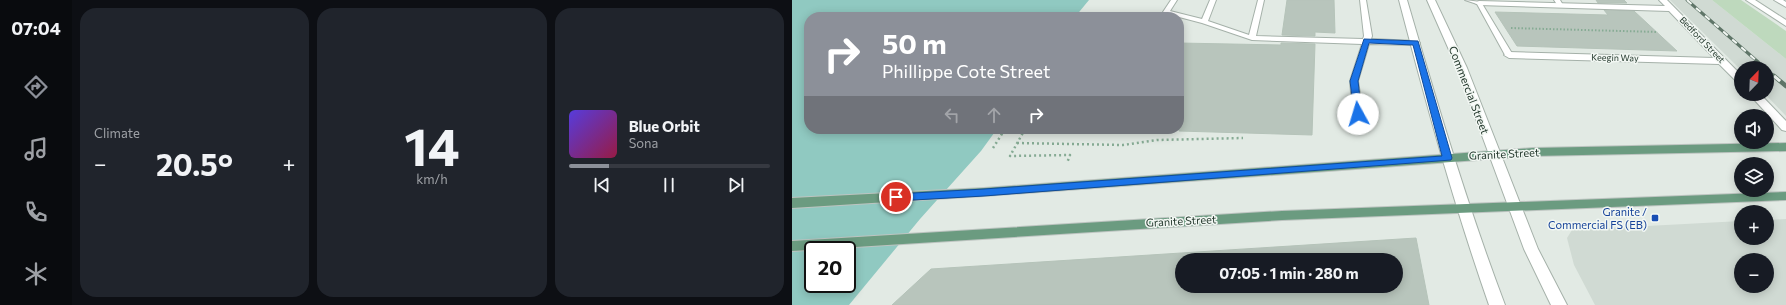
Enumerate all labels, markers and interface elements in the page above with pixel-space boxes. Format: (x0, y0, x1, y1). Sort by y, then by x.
street label: Bedford Street (1677, 14, 1727, 65)
text: 07:04 (11, 17, 61, 39)
text: 50 m (882, 26, 947, 60)
icon: right (816, 28, 868, 80)
street label: Commercial Street (1447, 44, 1492, 136)
street label: Keegin Way (1591, 52, 1639, 63)
text: Phillippe Cote Street (882, 60, 1050, 82)
north arrow (1734, 61, 1774, 101)
map controls (1734, 61, 1774, 293)
icon: directions (22, 73, 50, 101)
position arrow (1337, 93, 1379, 135)
icon: left (941, 104, 963, 126)
icon: ahead (983, 104, 1005, 126)
icon: right (1025, 104, 1047, 126)
button: sound (1734, 109, 1774, 149)
text: 14 (404, 113, 460, 177)
text: Blue Orbit (629, 117, 700, 135)
text: Climate (94, 125, 140, 141)
icon: music (22, 135, 50, 163)
text: Sona (629, 135, 658, 151)
text: 20.5° (156, 145, 233, 182)
street label: Granite Street (1468, 145, 1540, 162)
text: − (94, 150, 107, 177)
text: + (282, 150, 295, 177)
button: layers (1734, 157, 1774, 197)
text: km/h (416, 171, 448, 187)
icon: previous (591, 174, 613, 196)
icon: pause (658, 174, 680, 196)
icon: next (725, 174, 747, 196)
pin (879, 180, 913, 214)
icon: arrive (885, 186, 907, 208)
icon: phone (22, 198, 50, 226)
place label: Granite / Commercial FS (EB) (1548, 205, 1647, 231)
button: + (1734, 205, 1774, 245)
street label: Granite Street (1145, 212, 1217, 229)
marker: Granite / Commercial FS (EB) (1650, 213, 1660, 223)
speed limit sign: 20 (804, 241, 856, 293)
button: − (1734, 253, 1774, 293)
icon: climate (22, 260, 50, 288)
text: 07:05 · 1 min · 280 m (1219, 264, 1359, 282)

